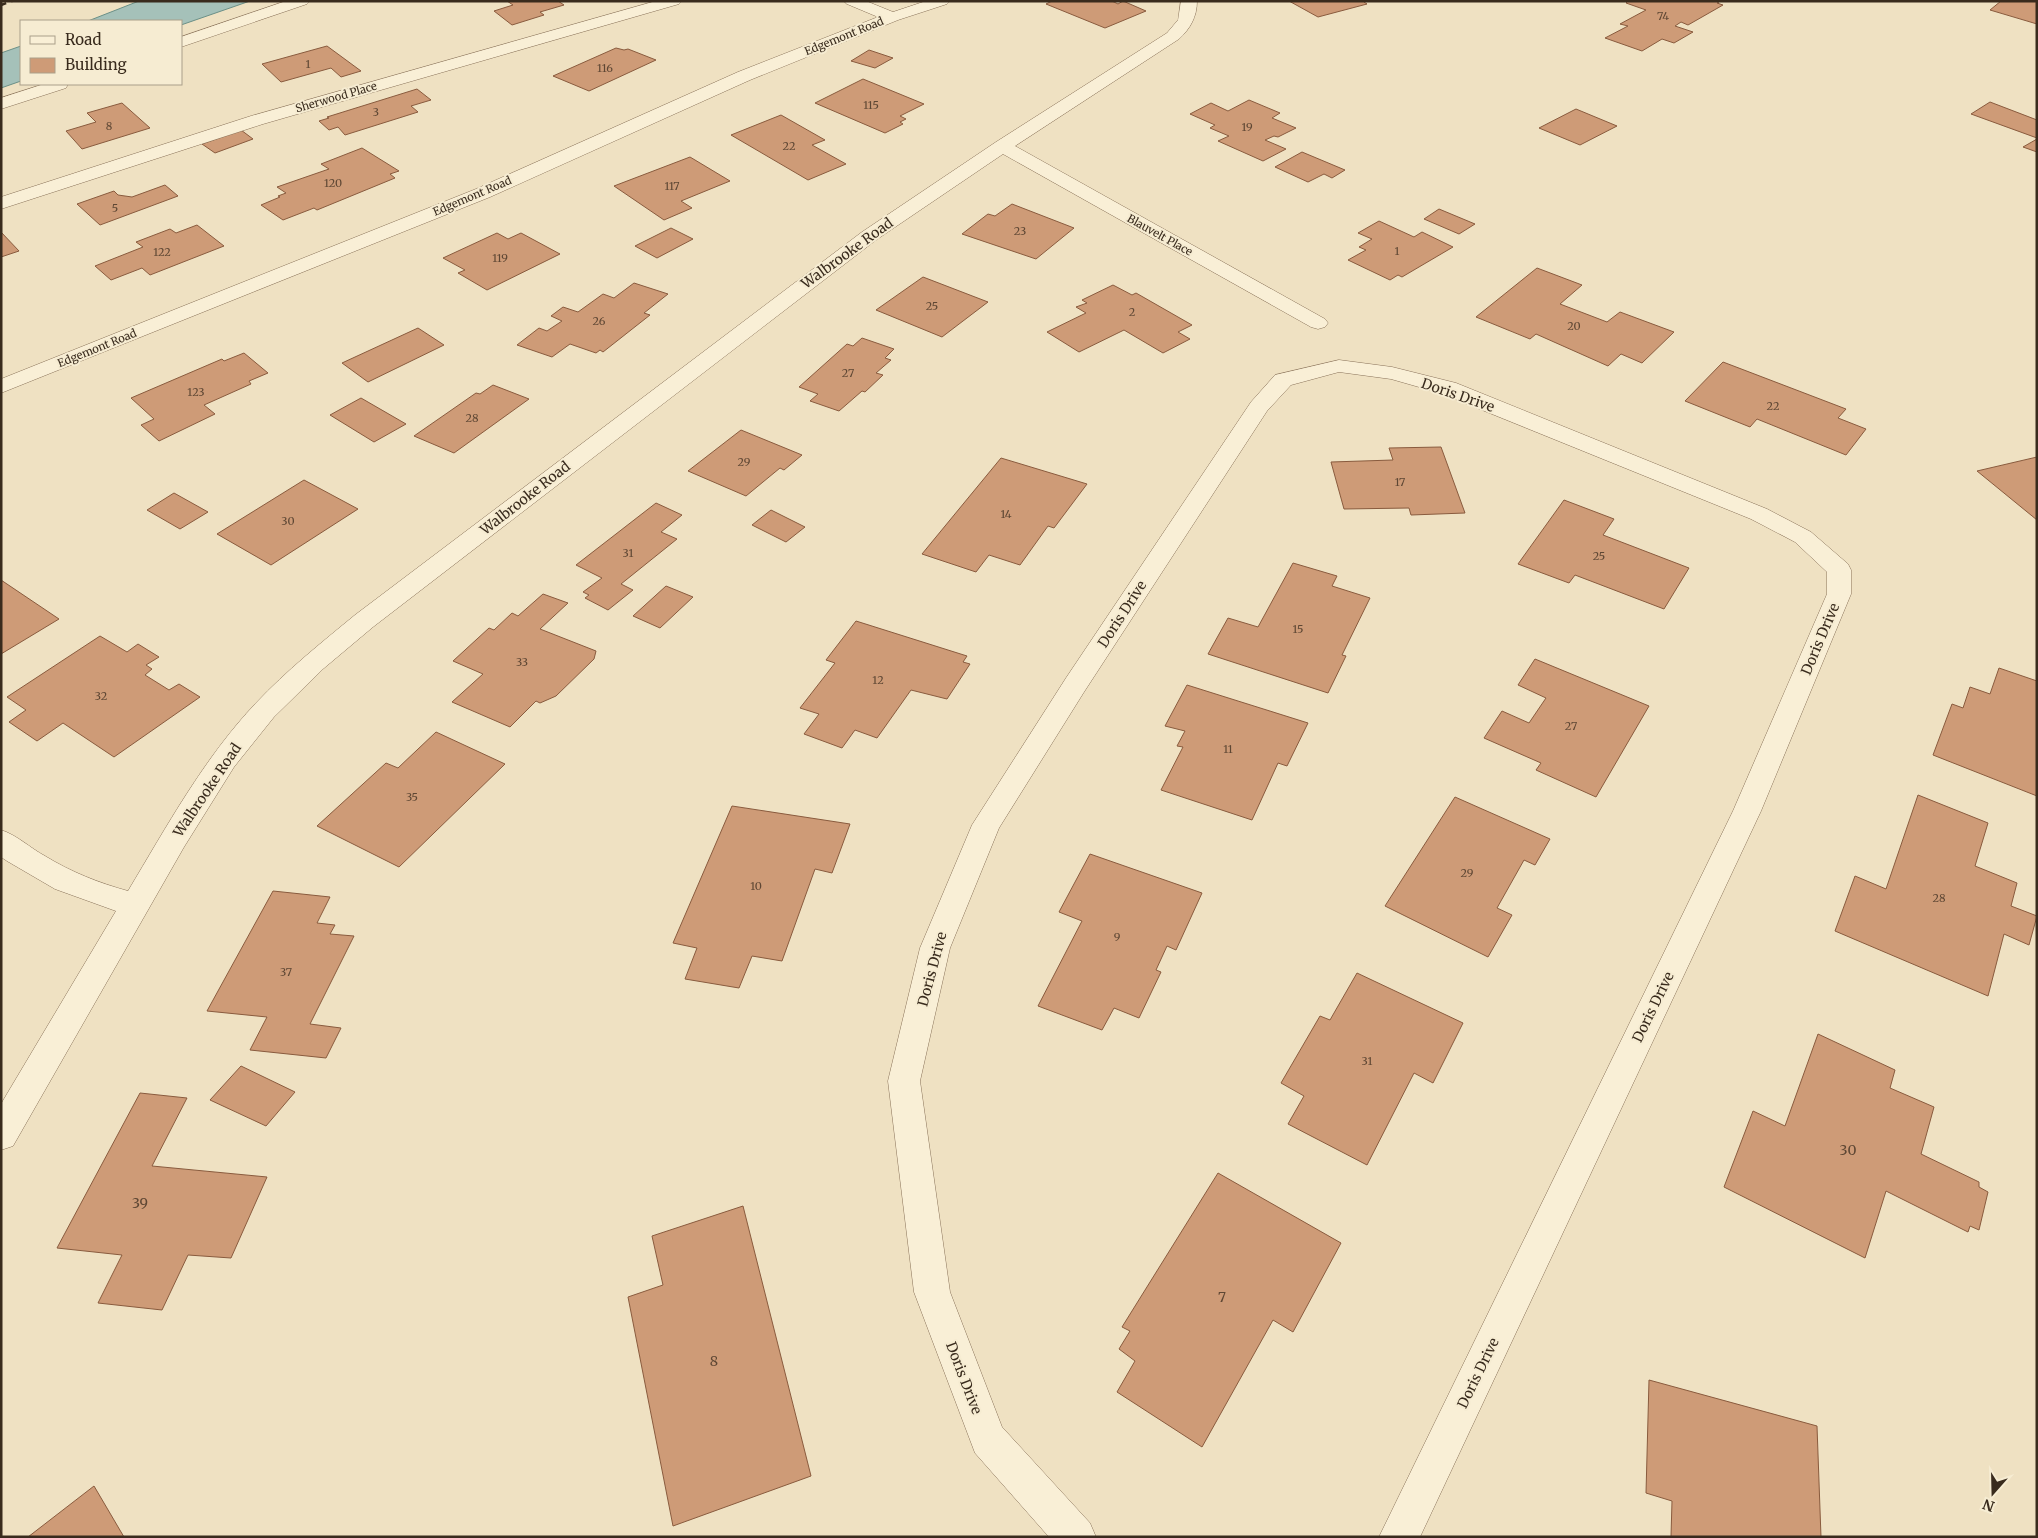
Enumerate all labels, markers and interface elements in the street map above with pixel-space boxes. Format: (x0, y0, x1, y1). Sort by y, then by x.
house number: 74 (1657, 9, 1669, 23)
street label: Edgemont Road (802, 14, 886, 58)
legend (20, 20, 182, 85)
text: Road (65, 30, 101, 49)
text: Building (65, 55, 127, 74)
house number: 1 (306, 57, 311, 71)
house number: 116 (597, 61, 613, 75)
street label: Sherwood Place (294, 79, 379, 115)
house number: 115 (863, 98, 879, 112)
house number: 3 (373, 105, 379, 119)
house number: 8 (106, 119, 113, 133)
house number: 19 (1241, 120, 1253, 134)
house number: 22 (783, 139, 795, 153)
street label: Edgemont Road (431, 173, 514, 219)
house number: 120 (324, 176, 342, 190)
house number: 117 (664, 179, 680, 193)
house number: 5 (112, 201, 118, 215)
street label: Blauvelt Place (1125, 211, 1195, 259)
street label: Walbrooke Road (797, 213, 897, 293)
house number: 23 (1014, 224, 1026, 238)
house number: 1 (1395, 244, 1400, 258)
house number: 122 (153, 245, 171, 259)
house number: 119 (492, 251, 508, 265)
house number: 25 (926, 299, 938, 313)
house number: 2 (1129, 305, 1135, 319)
house number: 26 (593, 314, 606, 328)
house number: 20 (1567, 319, 1581, 333)
street label: Edgemont Road (55, 326, 139, 370)
house number: 27 (842, 366, 854, 380)
street label: Doris Drive (1419, 374, 1497, 416)
house number: 123 (187, 385, 205, 399)
house number: 22 (1767, 399, 1779, 413)
house number: 28 (466, 411, 479, 425)
house number: 29 (738, 455, 751, 469)
street label: Walbrooke Road (476, 457, 574, 539)
house number: 17 (1395, 475, 1405, 489)
house number: 14 (1000, 507, 1012, 521)
house number: 30 (281, 514, 295, 528)
house number: 31 (623, 546, 633, 560)
house number: 25 (1593, 549, 1605, 563)
street label: Doris Drive (1094, 577, 1150, 651)
street label: Doris Drive (1797, 600, 1843, 678)
house number: 15 (1292, 622, 1304, 636)
house number: 33 (516, 655, 528, 669)
house number: 12 (872, 673, 884, 687)
house number: 32 (95, 689, 107, 703)
house number: 27 (1565, 719, 1577, 733)
street label: Walbrooke Road (168, 739, 245, 841)
house number: 11 (1223, 742, 1233, 756)
house number: 35 (406, 790, 418, 804)
house number: 29 (1461, 866, 1474, 880)
house number: 10 (750, 879, 762, 893)
house number: 28 (1933, 891, 1946, 905)
street label: Doris Drive (913, 930, 951, 1008)
house number: 9 (1114, 930, 1121, 944)
house number: 37 (280, 965, 292, 979)
street label: Doris Drive (1628, 969, 1678, 1045)
house number: 31 (1362, 1054, 1372, 1068)
house number: 30 (1840, 1141, 1856, 1159)
house number: 39 (132, 1194, 148, 1212)
house number: 7 (1218, 1288, 1226, 1306)
street label: Doris Drive (1453, 1335, 1503, 1411)
street label: Doris Drive (942, 1339, 986, 1417)
house number: 8 (710, 1352, 718, 1370)
north arrow (1968, 1468, 2018, 1518)
text: N (1980, 1495, 1997, 1516)

